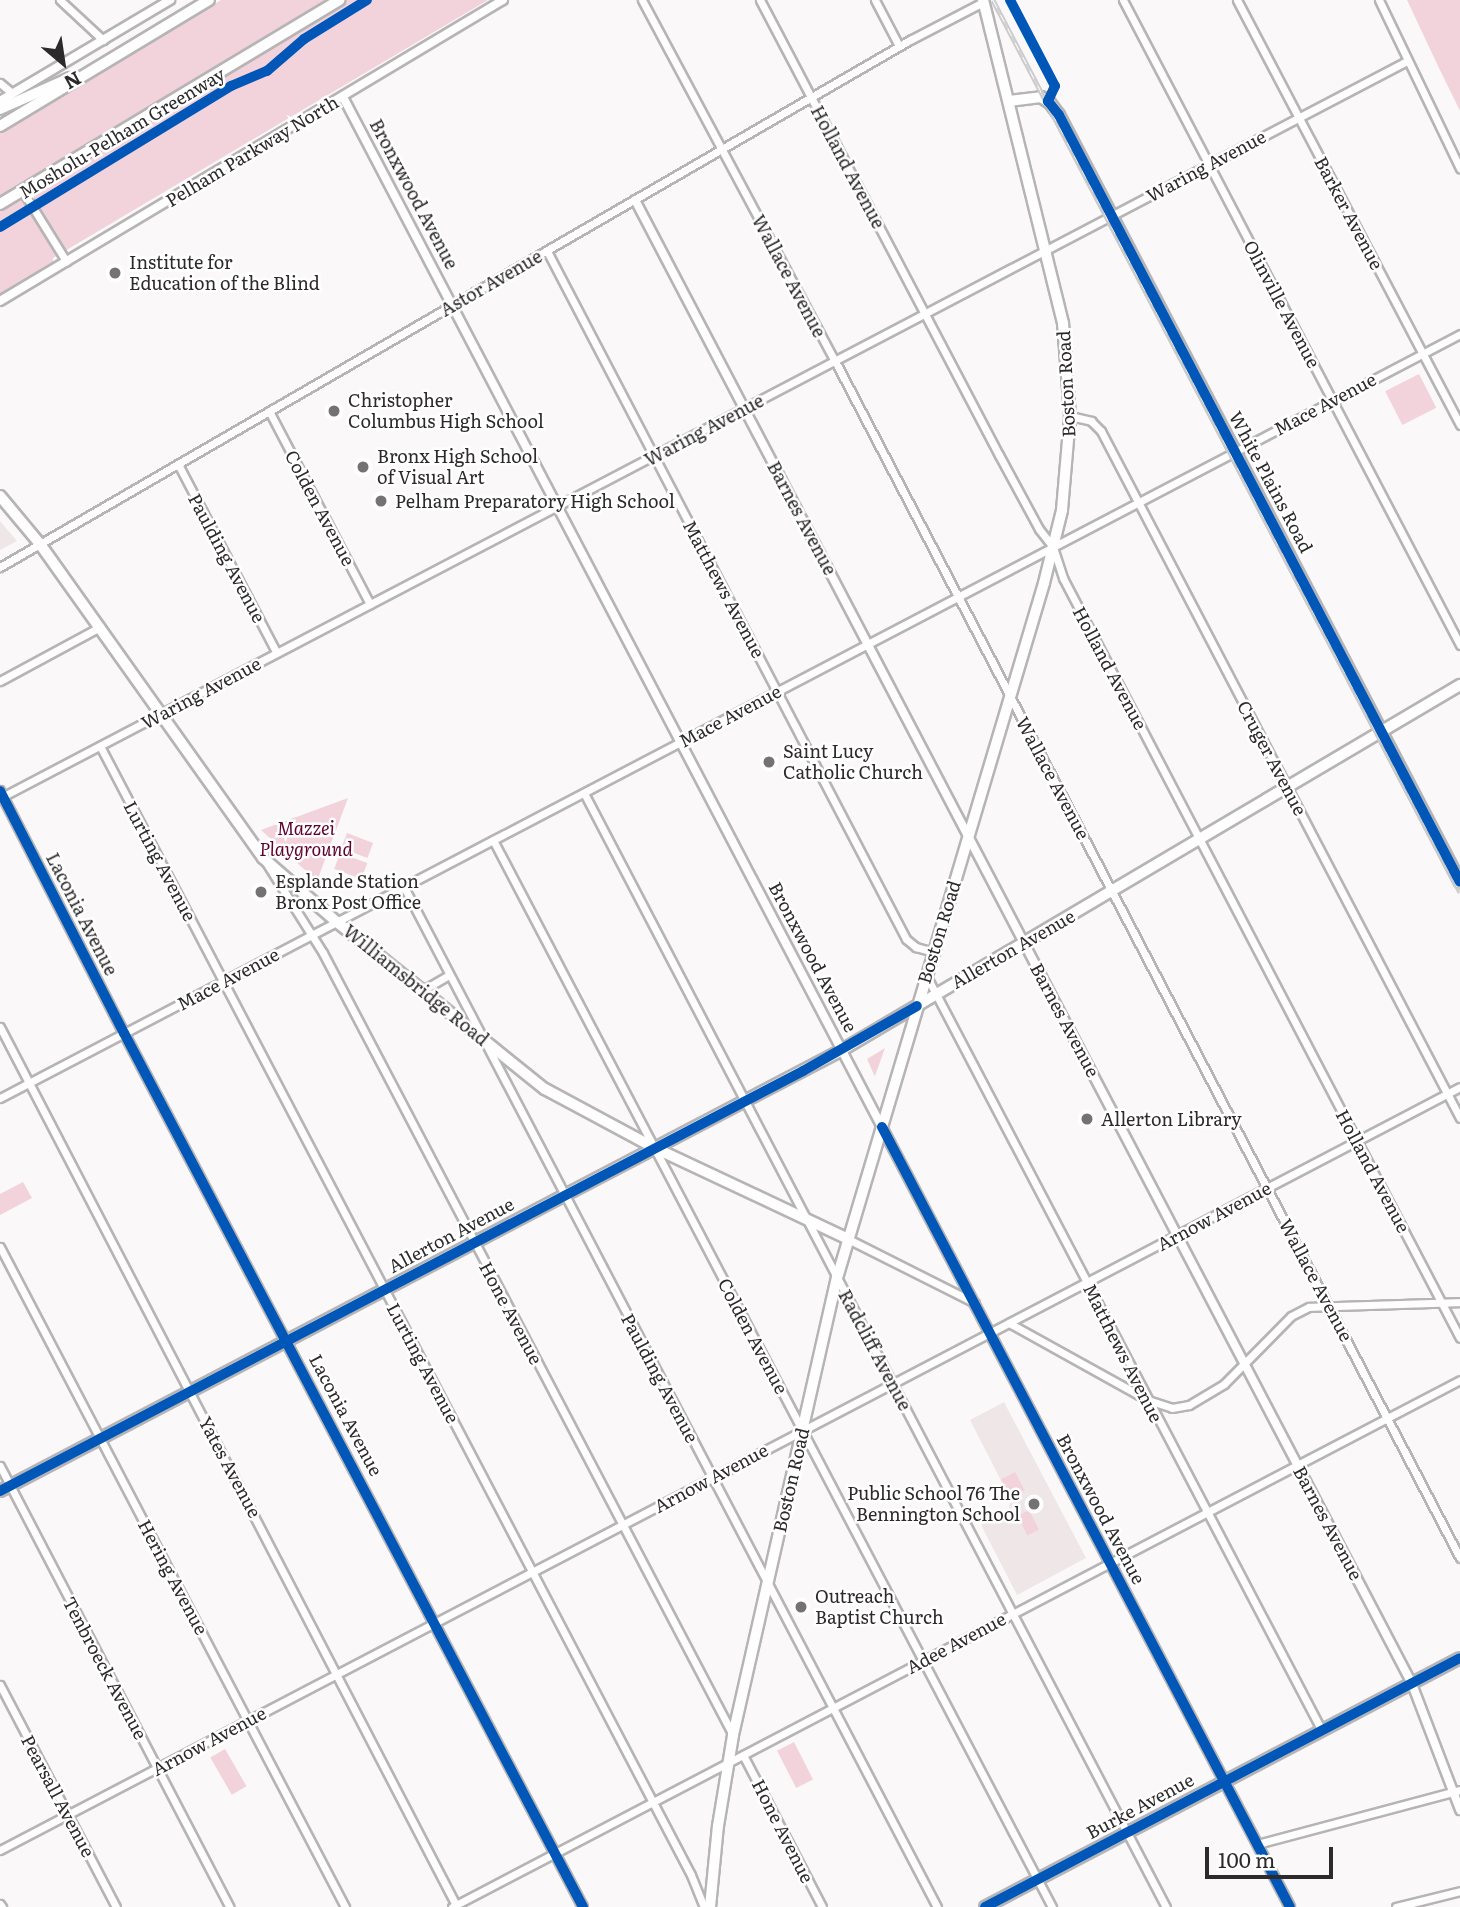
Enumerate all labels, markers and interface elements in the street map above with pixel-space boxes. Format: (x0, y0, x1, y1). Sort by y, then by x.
north arrow (28, 28, 98, 98)
street label: Mosholu-Pelham Greenway (15, 63, 229, 203)
text: N (59, 65, 87, 97)
street label: Pelham Parkway North (162, 91, 342, 211)
street label: Holland Avenue (806, 102, 890, 232)
street label: Bronxwood Avenue (365, 115, 463, 273)
street label: Waring Avenue (1143, 125, 1269, 207)
street label: Barker Avenue (1310, 153, 1388, 273)
street label: Wallace Avenue (748, 211, 830, 341)
street label: Olinville Avenue (1239, 237, 1325, 371)
street label: Astor Avenue (436, 245, 546, 321)
place label: Institute for Education of the Blind (129, 252, 320, 294)
marker: Institute for Education of the Blind (107, 265, 123, 281)
street label: Boston Road (1052, 330, 1080, 438)
street label: Mace Avenue (1270, 368, 1380, 440)
street label: Waring Avenue (641, 389, 767, 471)
place label: Christopher Columbus High School (348, 390, 544, 432)
marker: Christopher Columbus High School (326, 403, 342, 419)
street label: White Plains Road (1225, 408, 1317, 556)
place label: Bronx High School of Visual Art (377, 446, 538, 489)
street label: Colden Avenue (281, 447, 359, 569)
street label: Barnes Avenue (763, 457, 841, 579)
marker: Bronx High School of Visual Art (355, 459, 371, 475)
street label: Paulding Avenue (184, 490, 270, 626)
place label: Pelham Preparatory High School (395, 490, 675, 512)
marker: Pelham Preparatory High School (373, 493, 389, 509)
street label: Matthews Avenue (679, 517, 769, 661)
street label: Holland Avenue (1068, 603, 1152, 733)
street label: Waring Avenue (138, 652, 264, 734)
street label: Mace Avenue (675, 680, 785, 752)
street label: Cruger Avenue (1233, 697, 1311, 819)
street label: Wallace Avenue (1012, 713, 1094, 843)
place label: Saint Lucy Catholic Church (783, 741, 923, 784)
marker: Saint Lucy Catholic Church (761, 754, 777, 770)
street label: Lurting Avenue (119, 797, 201, 925)
park label: Mazzei Playground (259, 818, 353, 860)
street label: Laconia Avenue (42, 849, 122, 979)
place label: Esplande Station Bronx Post Office (275, 871, 421, 914)
street label: Bronxwood Avenue (764, 878, 862, 1036)
street label: Boston Road (913, 878, 965, 986)
marker: Esplande Station Bronx Post Office (253, 884, 269, 900)
street label: Allerton Avenue (947, 905, 1079, 993)
street label: Williamsbridge Road (339, 920, 493, 1050)
street label: Mace Avenue (173, 943, 283, 1015)
street label: Barnes Avenue (1026, 959, 1104, 1081)
street label: Holland Avenue (1331, 1106, 1415, 1236)
place label: Allerton Library (1101, 1108, 1242, 1130)
marker: Allerton Library (1079, 1111, 1095, 1127)
street label: Arnow Avenue (1153, 1177, 1275, 1255)
street label: Allerton Avenue (385, 1193, 517, 1277)
street label: Wallace Avenue (1275, 1215, 1357, 1345)
street label: Hone Avenue (475, 1258, 547, 1368)
street label: Colden Avenue (714, 1275, 792, 1397)
street label: Matthews Avenue (1079, 1280, 1167, 1426)
street label: Radcliff Avenue (834, 1286, 916, 1414)
street label: Lurting Avenue (382, 1299, 464, 1427)
street label: Paulding Avenue (617, 1310, 703, 1446)
street label: Laconia Avenue (305, 1350, 387, 1480)
street label: Yates Avenue (194, 1413, 266, 1521)
street label: Boston Road (768, 1426, 814, 1534)
street label: Bronxwood Avenue (1052, 1430, 1150, 1588)
street label: Arnow Avenue (650, 1439, 772, 1517)
street label: Barnes Avenue (1289, 1462, 1367, 1584)
place label: Public School 76 The Bennington School (847, 1483, 1020, 1526)
marker: Public School 76 The Bennington School (1026, 1496, 1042, 1512)
street label: Hering Avenue (134, 1516, 212, 1638)
place label: Outreach Baptist Church (815, 1586, 944, 1628)
street label: Tenbroeck Avenue (58, 1593, 152, 1743)
marker: Outreach Baptist Church (793, 1599, 809, 1615)
street label: Adee Avenue (903, 1608, 1009, 1678)
street label: Arnow Avenue (148, 1702, 270, 1780)
street label: Pearsall Avenue (17, 1731, 99, 1861)
street label: Burke Avenue (1083, 1769, 1197, 1843)
street label: Hone Avenue (748, 1776, 818, 1886)
scale bar (1208, 1834, 1336, 1878)
text: 100 m (1218, 1843, 1275, 1874)

